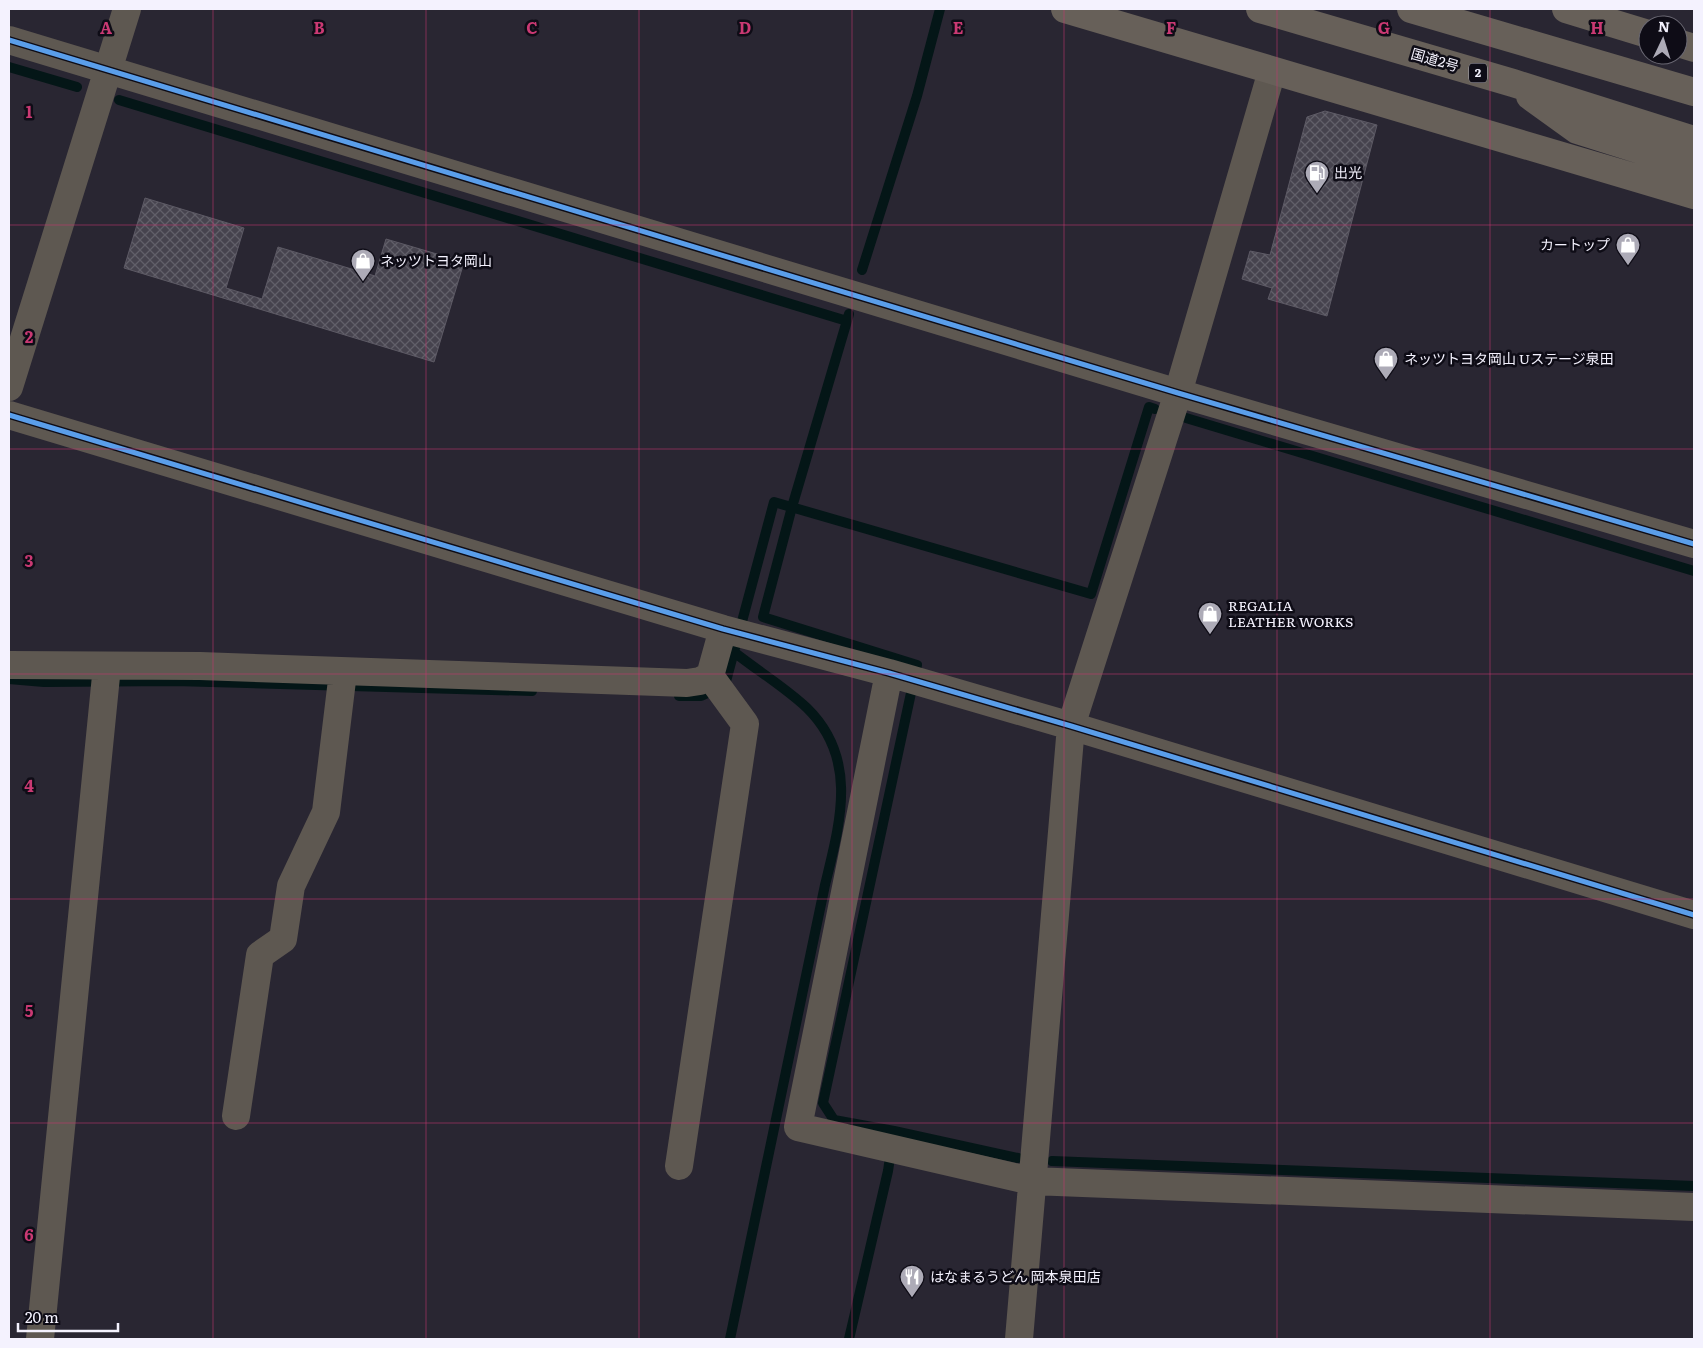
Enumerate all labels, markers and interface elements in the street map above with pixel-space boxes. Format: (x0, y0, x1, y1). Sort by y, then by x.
text: A (100, 15, 112, 39)
text: B (313, 15, 325, 39)
text: C (526, 15, 538, 39)
text: D (739, 15, 751, 39)
text: E (953, 15, 964, 39)
text: F (1166, 15, 1176, 39)
text: G (1378, 15, 1390, 39)
text: H (1590, 15, 1604, 39)
north arrow (1638, 15, 1688, 65)
text: N (1657, 16, 1671, 36)
street label: 国道2号 (1409, 43, 1462, 75)
road number: 2 (1469, 64, 1487, 82)
text: 1 (26, 99, 33, 123)
fuel station icon: 出光 (1304, 160, 1330, 194)
place label: 出光 (1334, 162, 1362, 182)
shop icon: カートップ (1615, 232, 1641, 266)
place label: カートップ (1540, 234, 1610, 254)
shop icon: ネッツトヨタ岡山 (350, 248, 376, 282)
place label: ネッツトヨタ岡山 (380, 250, 492, 270)
text: 2 (25, 324, 34, 348)
shop icon: ネッツトヨタ岡山 Uステージ泉田 (1373, 346, 1399, 380)
place label: ネッツトヨタ岡山 Uステージ泉田 (1404, 348, 1614, 368)
text: 3 (25, 548, 34, 572)
place label: REGALIA LEATHER WORKS (1228, 595, 1353, 631)
shop icon: REGALIA LEATHER WORKS (1197, 601, 1223, 635)
text: 4 (24, 773, 34, 797)
text: 5 (25, 998, 34, 1022)
text: 6 (24, 1222, 34, 1246)
restaurant icon: はなまるうどん 岡本泉田店 (899, 1264, 925, 1298)
place label: はなまるうどん 岡本泉田店 (930, 1266, 1101, 1286)
scale bar (18, 1300, 118, 1332)
text: 20 m (25, 1305, 59, 1328)

